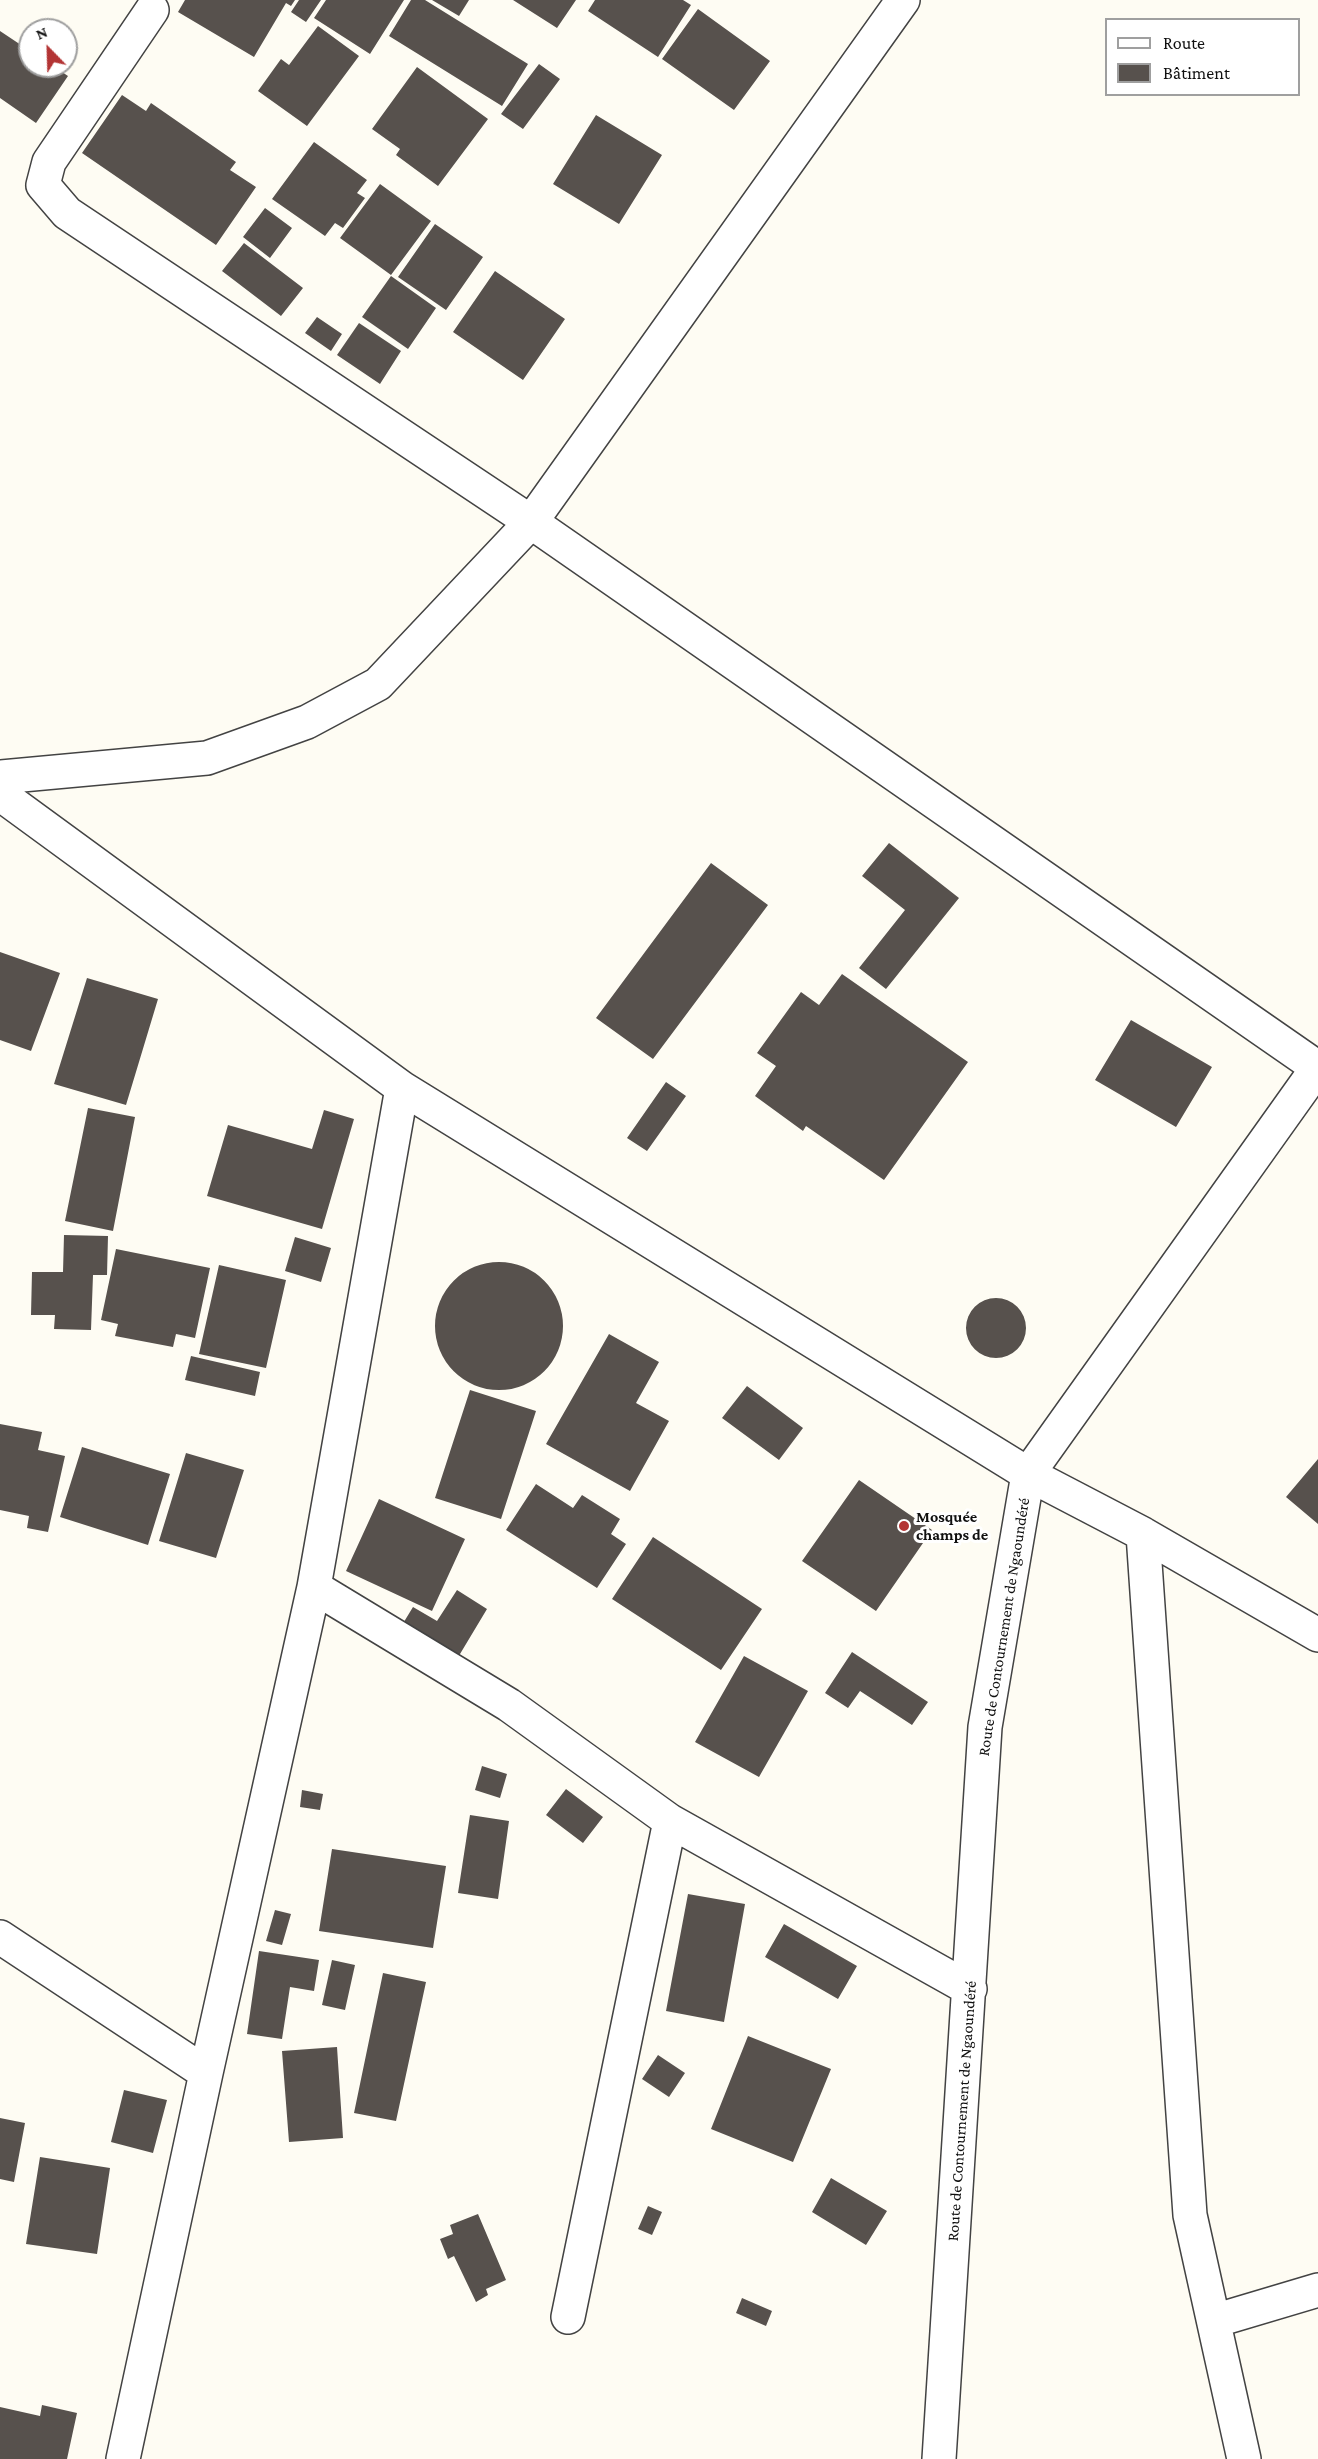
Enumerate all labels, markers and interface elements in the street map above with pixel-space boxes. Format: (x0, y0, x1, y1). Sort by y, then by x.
north arrow (18, 18, 78, 78)
legend (1105, 18, 1300, 96)
text: N (33, 23, 50, 43)
text: Route (1163, 33, 1205, 53)
text: Bâtiment (1163, 63, 1230, 83)
street label: Route de Contournement de Ngaoundéré (974, 1497, 1034, 1757)
place label: Mosquée champs de (916, 1507, 988, 1545)
marker: Mosquée champs de (897, 1519, 911, 1533)
street label: Route de Contournement de Ngaoundéré (943, 1980, 981, 2242)

